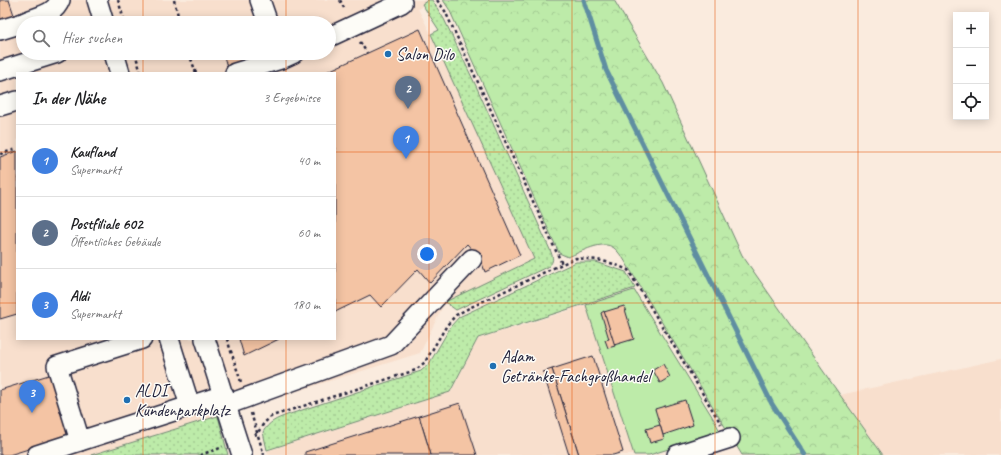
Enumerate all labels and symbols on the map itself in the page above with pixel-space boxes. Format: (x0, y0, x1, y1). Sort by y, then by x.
place label: Salon Dilo (396, 44, 455, 65)
marker: Salon Dilo (383, 49, 393, 59)
pin: 2 (395, 76, 421, 109)
pin: 1 (393, 126, 419, 159)
your location (417, 244, 437, 264)
place label: Adam Getränke-Fachgroßhandel (501, 346, 653, 387)
marker: Adam Getränke-Fachgroßhandel (488, 361, 498, 371)
pin: 3 (19, 380, 45, 413)
place label: ALDI Kundenparkplatz (135, 380, 231, 421)
marker: ALDI Kundenparkplatz (122, 395, 132, 405)

